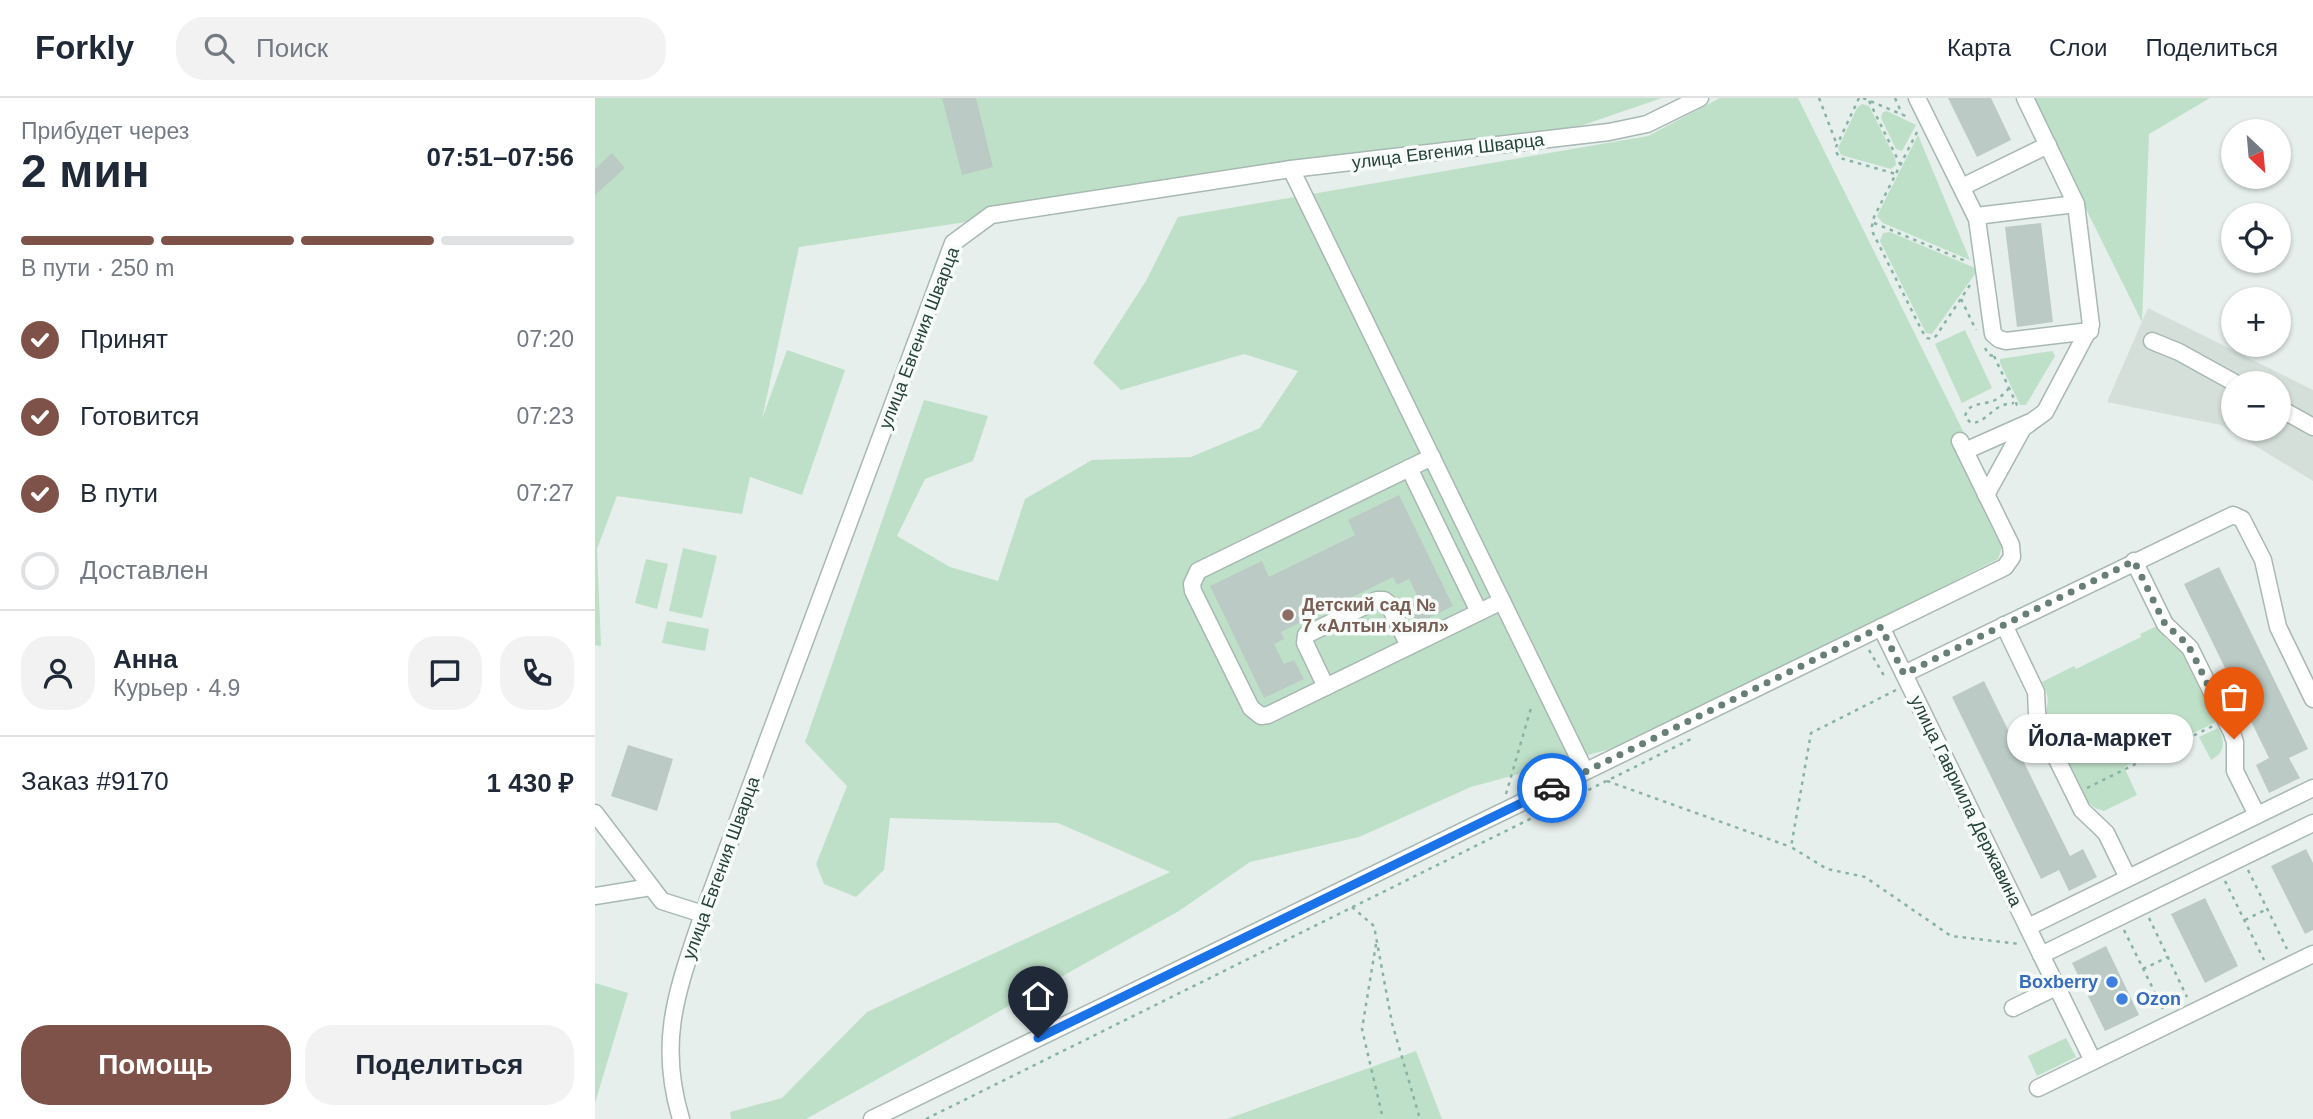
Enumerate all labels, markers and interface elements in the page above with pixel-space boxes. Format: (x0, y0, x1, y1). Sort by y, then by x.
search box (176, 17, 666, 80)
text: Forkly (35, 29, 134, 66)
icon: search (200, 29, 238, 67)
text: Поиск (256, 33, 328, 63)
text: Карта (1947, 34, 2011, 61)
text: Слои (2049, 34, 2107, 61)
text: Поделиться (2145, 34, 2278, 61)
text: Прибудет через (21, 118, 189, 144)
north arrow (2221, 119, 2291, 189)
map controls (2221, 119, 2291, 441)
street label: улица Евгения Шварца (1351, 129, 1546, 173)
text: 07:51–07:56 (427, 142, 574, 172)
text: 2 мин (21, 145, 149, 197)
button: locate (2221, 203, 2291, 273)
street label: улица Евгения Шварца (875, 243, 963, 432)
text: В пути · 250 m (21, 255, 174, 281)
button: + (2221, 287, 2291, 357)
icon: check (21, 321, 59, 359)
text: Принят (80, 324, 168, 354)
text: 07:20 (516, 326, 574, 352)
button: − (2221, 371, 2291, 441)
icon: check (21, 398, 59, 436)
text: Готовится (80, 401, 199, 431)
text: 07:23 (516, 403, 574, 429)
icon: check (21, 475, 59, 513)
text: В пути (80, 478, 158, 508)
text: 07:27 (516, 480, 574, 506)
text: Доставлен (80, 555, 209, 585)
place label: Детский сад № 7 «Алтын хыял» (1302, 595, 1449, 636)
marker: Детский сад № 7 «Алтын хыял» (1280, 607, 1296, 623)
button: person (21, 636, 95, 710)
button: chat (408, 636, 482, 710)
button: phone (500, 636, 574, 710)
text: Анна (113, 644, 178, 674)
pin (2204, 667, 2264, 739)
text: Курьер · 4.9 (113, 675, 240, 701)
icon: bag (2215, 678, 2253, 716)
street label: улица Гавриила Державина (1906, 692, 2026, 911)
callout: Йола-маркет (2007, 714, 2192, 764)
text: Йола-маркет (2028, 725, 2172, 751)
courier (1517, 753, 1587, 823)
text: Заказ #9170 (21, 766, 169, 796)
text: 1 430 ₽ (487, 768, 574, 798)
icon: car (1533, 769, 1571, 807)
street label: улица Евгения Шварца (679, 773, 764, 962)
pin (1008, 966, 1068, 1038)
place label: Boxberry (2019, 972, 2098, 992)
marker: Boxberry (2104, 974, 2120, 990)
icon: home (1019, 977, 1057, 1015)
place label: Ozon (2136, 989, 2181, 1009)
marker: Ozon (2114, 991, 2130, 1007)
button: Помощь (21, 1025, 291, 1105)
button: Поделиться (305, 1025, 574, 1105)

